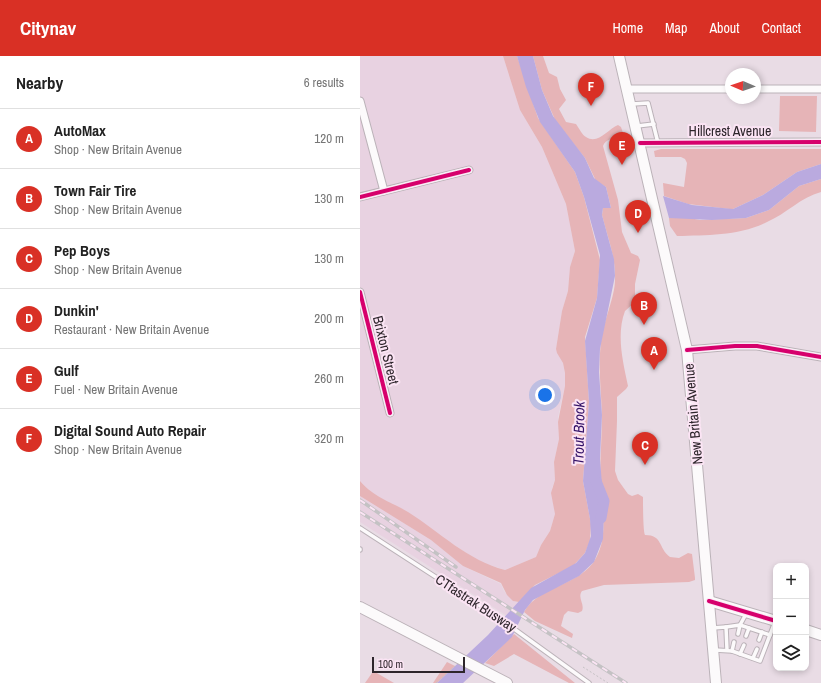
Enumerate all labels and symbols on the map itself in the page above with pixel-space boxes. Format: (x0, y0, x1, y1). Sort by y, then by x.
north arrow (725, 68, 761, 104)
pin: F (578, 73, 604, 106)
street label: Hillcrest Avenue (689, 122, 771, 140)
pin: E (609, 132, 635, 165)
pin: D (625, 200, 651, 233)
pin: B (631, 292, 657, 325)
street label: Brixton Street (369, 314, 403, 386)
pin: A (641, 337, 667, 370)
street label: New Britain Avenue (680, 363, 706, 465)
your location (535, 385, 555, 405)
water label: Trout Brook (567, 400, 590, 465)
pin: C (632, 432, 658, 465)
street label: CTfastrak Busway (432, 570, 520, 636)
scale bar (372, 655, 465, 674)

